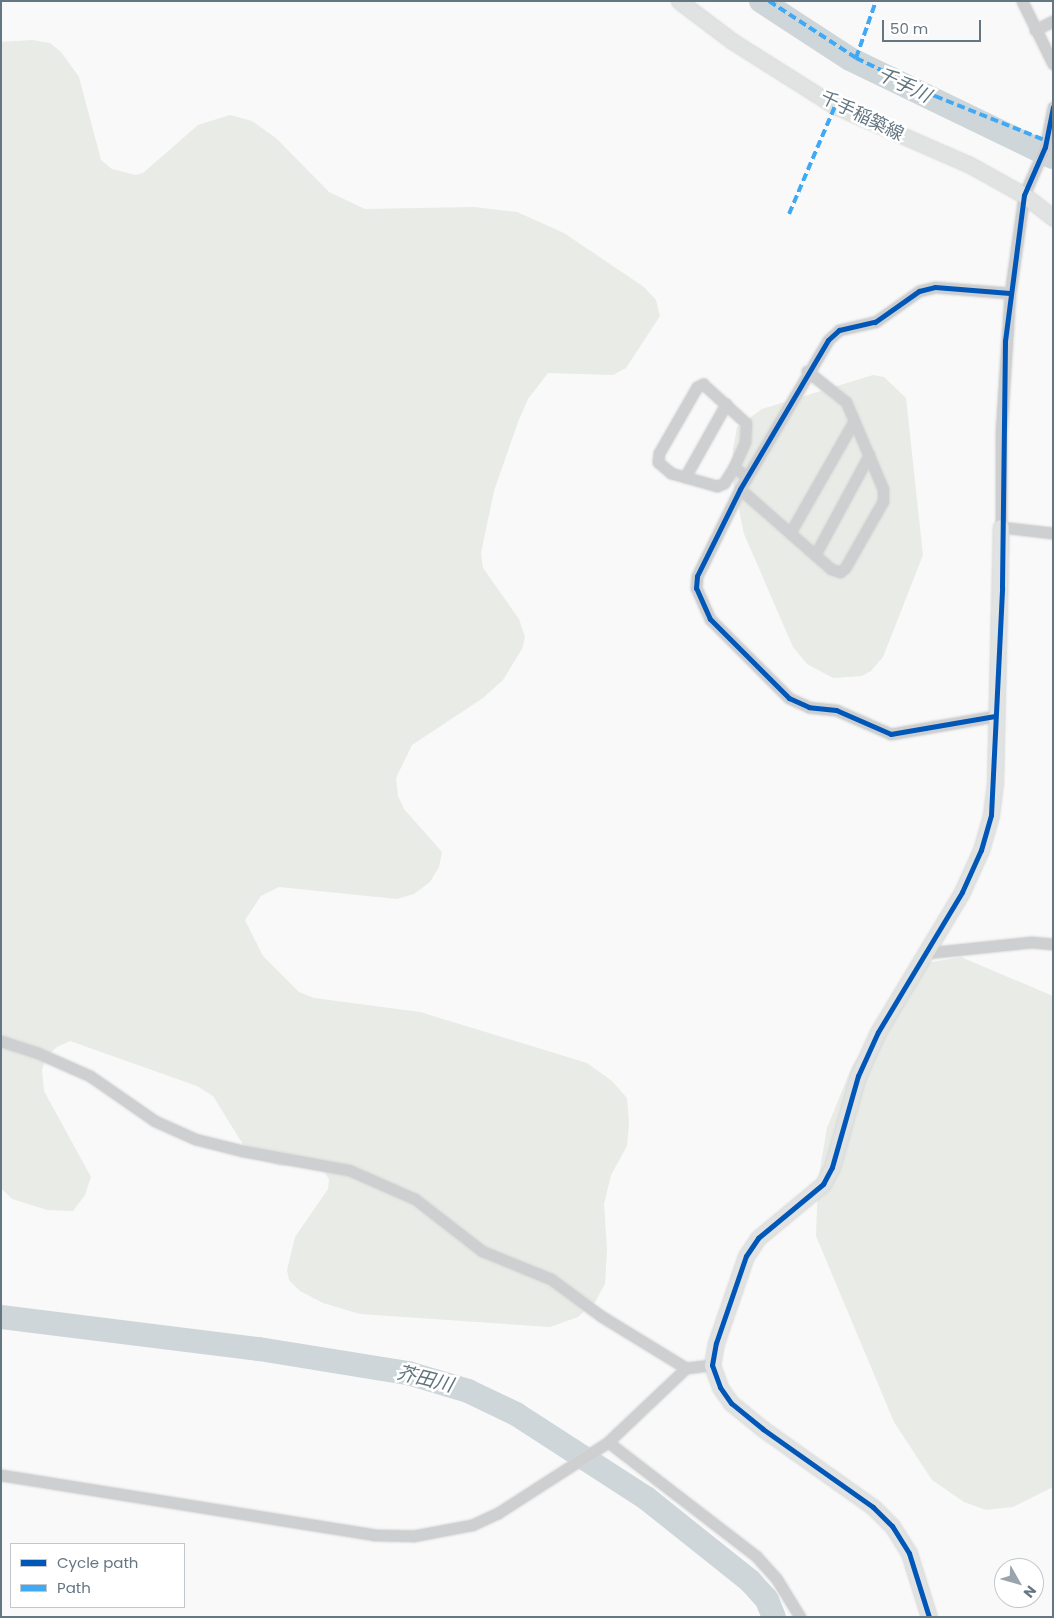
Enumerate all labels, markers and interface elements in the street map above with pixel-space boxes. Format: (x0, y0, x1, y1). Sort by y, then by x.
scale bar (884, 10, 983, 42)
text: 50 m (890, 18, 928, 39)
water label: 千手川 (873, 62, 935, 108)
street label: 千手稲築線 (817, 87, 907, 145)
water label: 芥田川 (395, 1361, 455, 1397)
legend (10, 1543, 185, 1608)
text: Cycle path (57, 1552, 138, 1573)
north arrow (994, 1558, 1044, 1608)
text: Path (57, 1577, 91, 1598)
text: N (1019, 1581, 1041, 1602)

